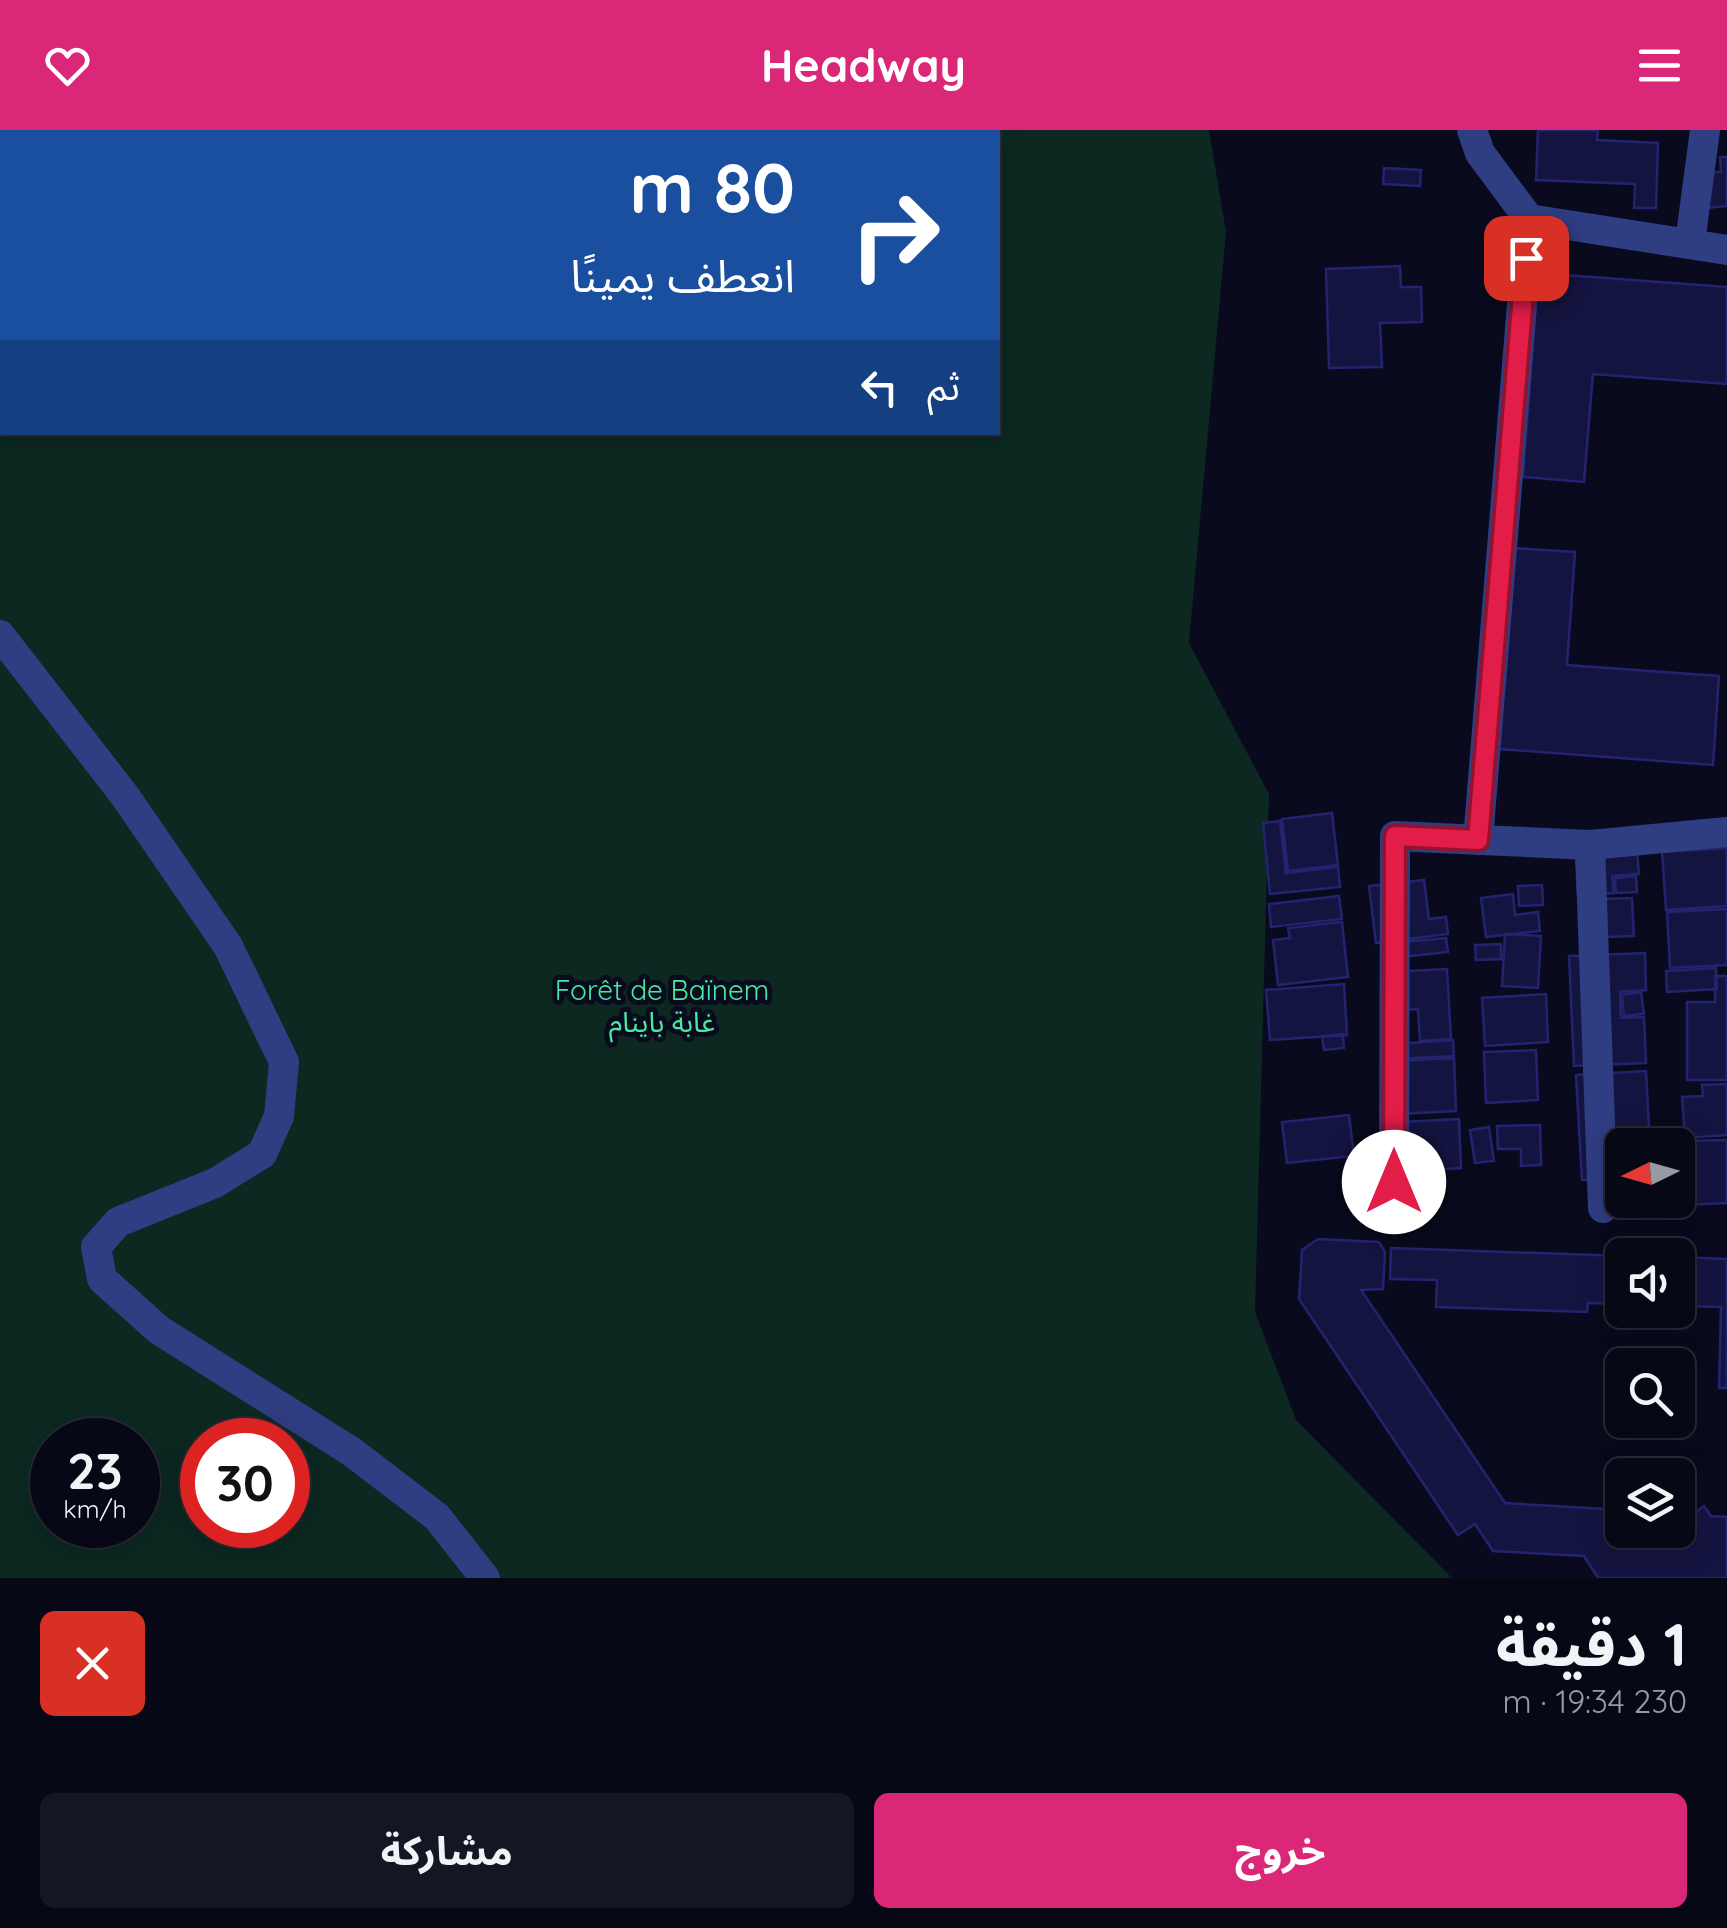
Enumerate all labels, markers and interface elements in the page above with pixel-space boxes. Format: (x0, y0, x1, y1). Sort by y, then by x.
text: Headway (761, 37, 966, 93)
icon: heart (40, 38, 95, 93)
icon: menu (1632, 38, 1687, 93)
text: 80 m (630, 143, 795, 231)
icon: right (830, 170, 960, 300)
pin (1484, 216, 1569, 301)
icon: arrive (1499, 231, 1554, 286)
text: انعطف يمينًا (570, 247, 795, 303)
icon: left (852, 360, 907, 415)
text: ثم (927, 362, 960, 410)
park label: Forêt de Baïnem غابة باينام (555, 972, 769, 1043)
north arrow (1605, 1128, 1695, 1218)
map controls (1605, 1128, 1695, 1548)
position arrow (1342, 1130, 1446, 1234)
button: sound (1605, 1238, 1695, 1328)
button: search (1605, 1348, 1695, 1438)
speed limit sign: 30 (180, 1418, 310, 1548)
text: 23 (67, 1439, 123, 1502)
button: layers (1605, 1458, 1695, 1548)
text: km/h (63, 1493, 127, 1524)
text: 1 دقيقة (1496, 1606, 1687, 1681)
button: close (40, 1611, 145, 1716)
text: 230 m · 19:34 (1502, 1681, 1687, 1721)
button: مشاركة (40, 1793, 854, 1908)
button: خروج (874, 1793, 1687, 1908)

